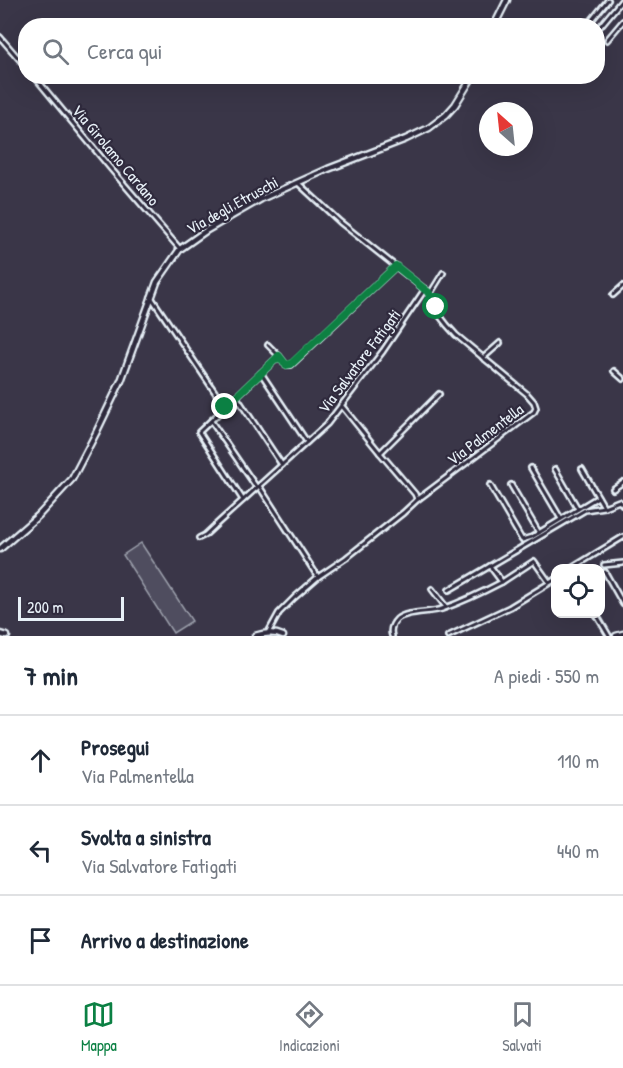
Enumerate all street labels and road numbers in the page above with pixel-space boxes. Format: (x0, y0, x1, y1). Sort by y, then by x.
street label: Via Girolamo Cardano (67, 100, 165, 210)
street label: Via degli Etruschi (182, 171, 282, 239)
street label: Via Salvatore Fatigati (313, 304, 405, 418)
street label: Via Palmentella (442, 398, 528, 470)

